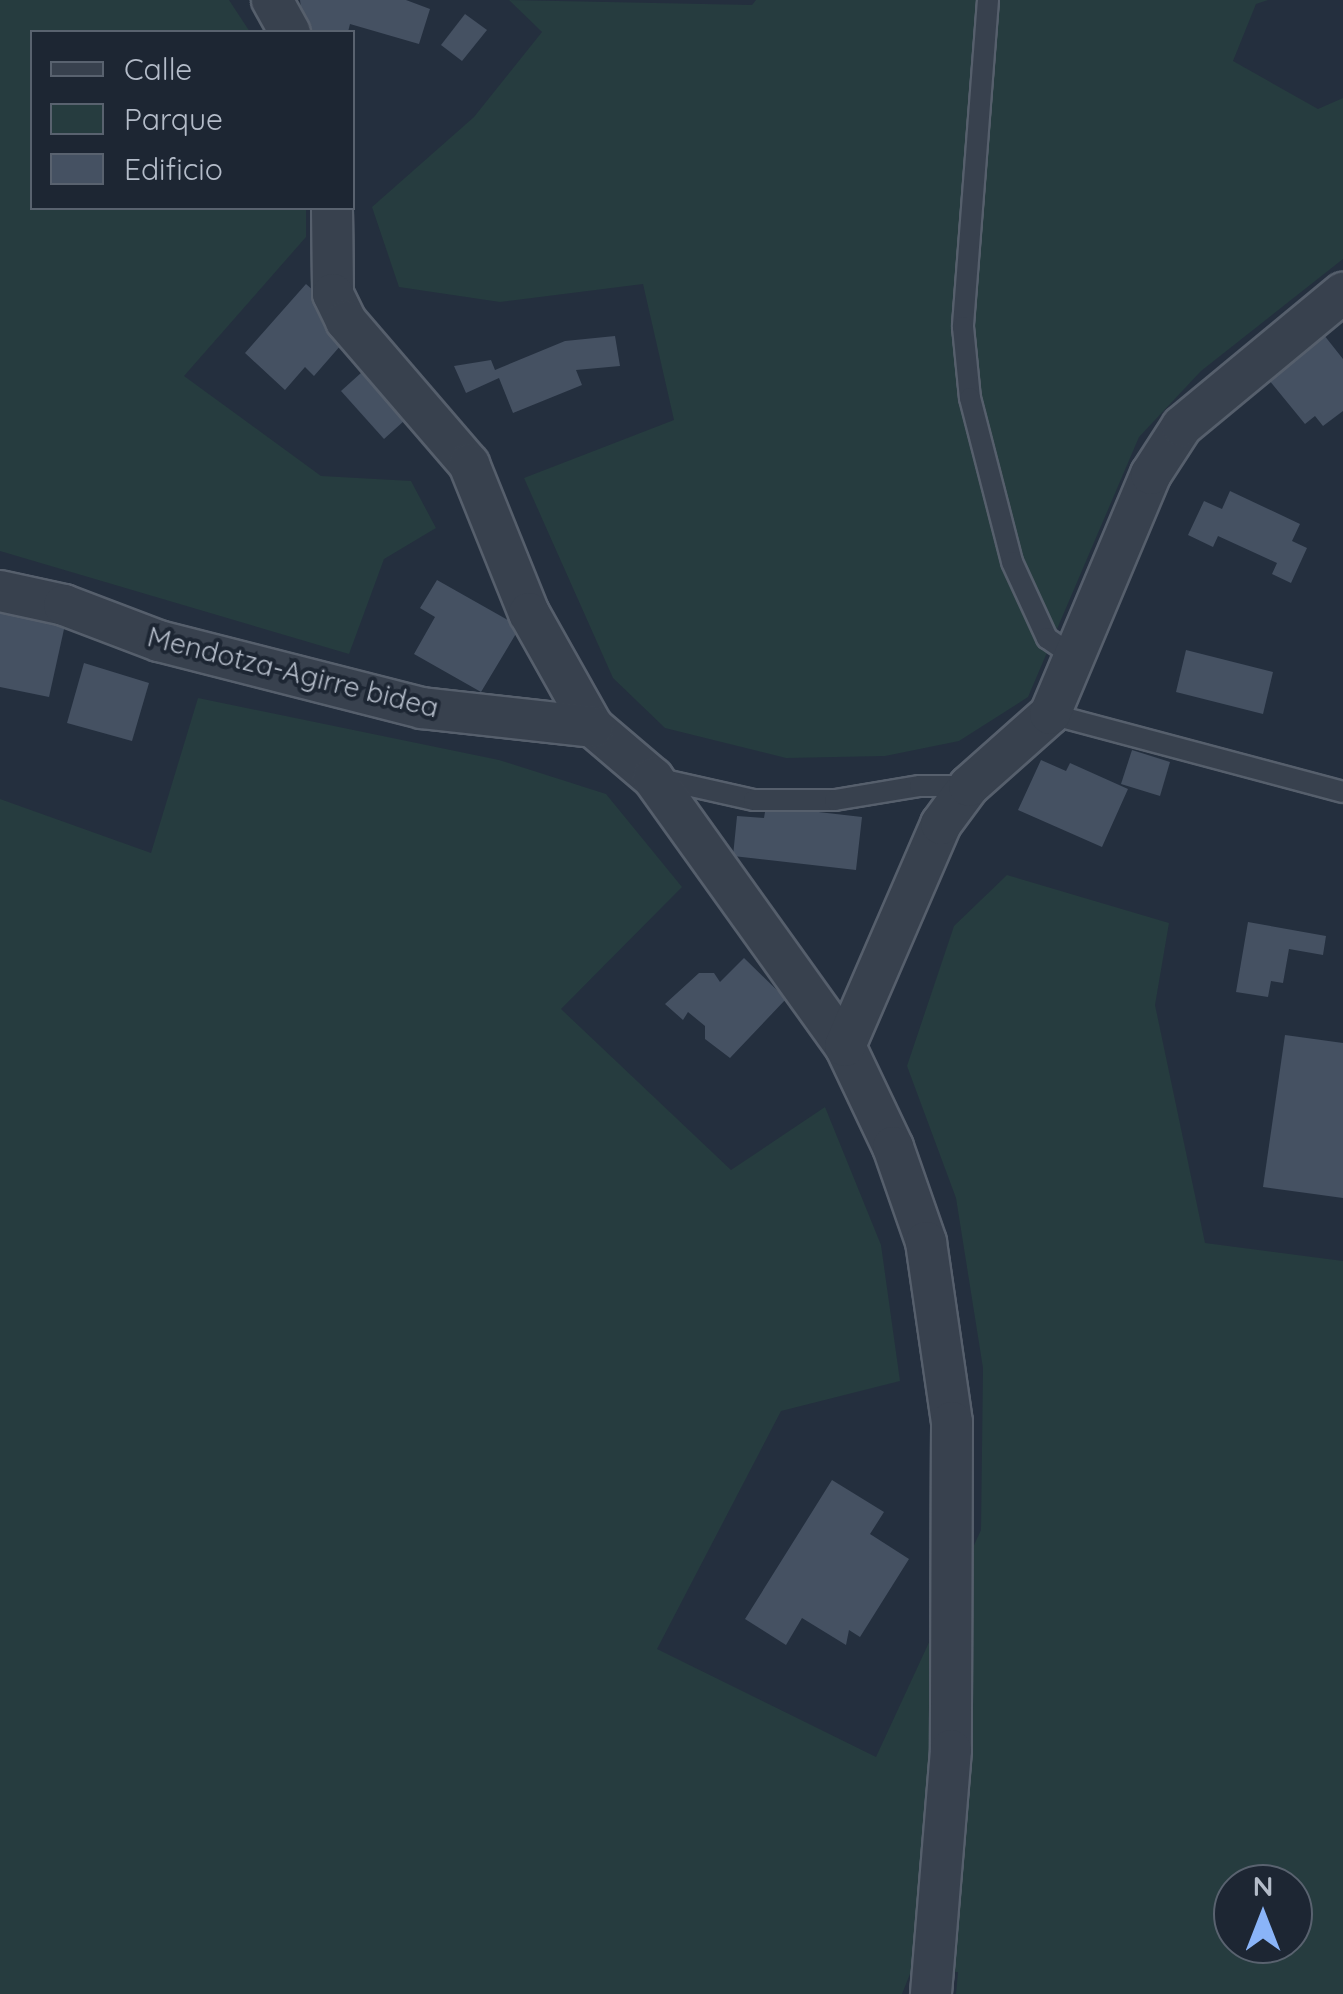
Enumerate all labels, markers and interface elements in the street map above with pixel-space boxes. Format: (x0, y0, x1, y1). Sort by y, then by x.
legend (30, 30, 355, 210)
text: Calle (124, 50, 192, 88)
text: Parque (124, 100, 223, 138)
text: Edificio (124, 150, 223, 188)
street label: Mendotza-Agirre bidea (144, 620, 442, 724)
north arrow (1213, 1864, 1313, 1964)
text: N (1253, 1868, 1273, 1903)

